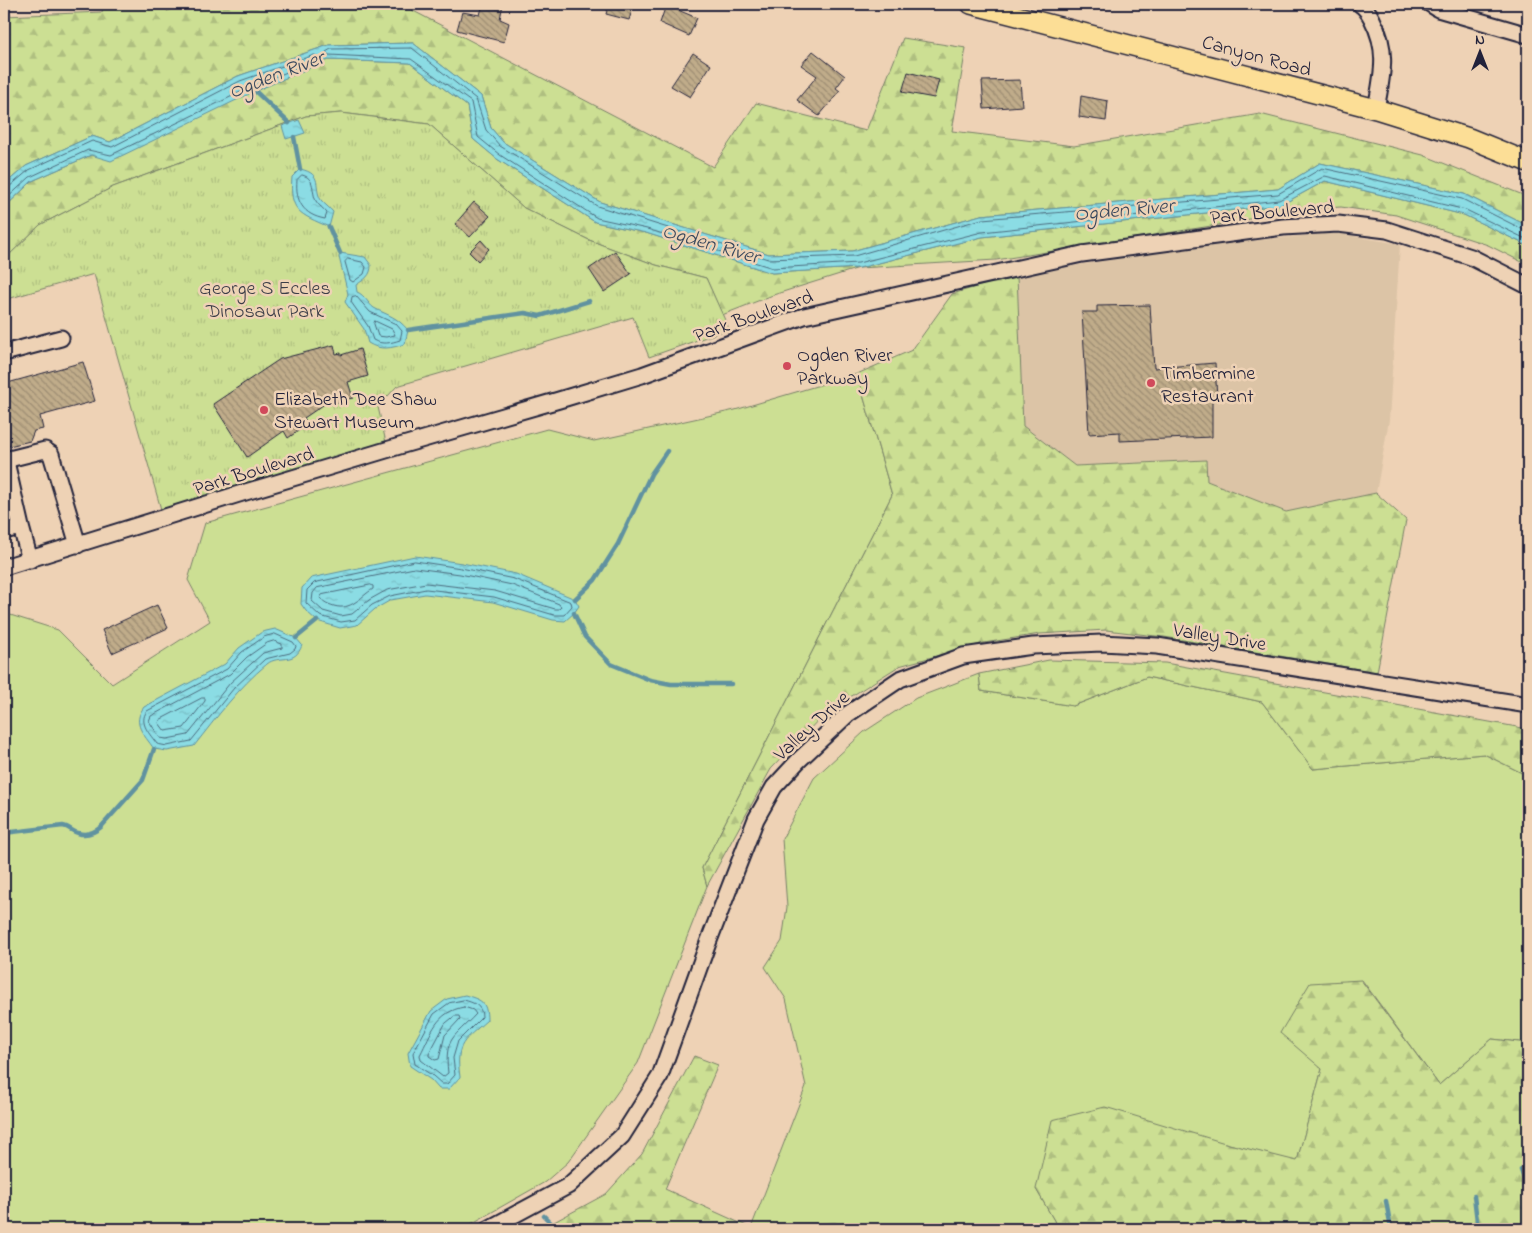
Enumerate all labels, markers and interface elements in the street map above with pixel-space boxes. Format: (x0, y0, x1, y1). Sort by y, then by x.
north arrow (1454, 28, 1504, 78)
street label: Canyon Road (1198, 29, 1314, 86)
text: N (1475, 30, 1485, 51)
water label: Ogden River (225, 43, 332, 109)
water label: Ogden River (1073, 191, 1178, 231)
street label: Park Boulevard (1209, 194, 1336, 233)
water label: Ogden River (658, 217, 765, 275)
park label: George S Eccles Dinosaur Park (199, 275, 331, 327)
street label: Park Boulevard (690, 283, 817, 351)
place label: Ogden River Parkway (797, 342, 893, 394)
marker: Ogden River Parkway (781, 360, 793, 372)
place label: Timbermine Restaurant (1161, 360, 1255, 412)
marker: Timbermine Restaurant (1145, 377, 1157, 389)
place label: Elizabeth Dee Shaw Stewart Museum (274, 386, 437, 438)
marker: Elizabeth Dee Shaw Stewart Museum (258, 404, 270, 416)
street label: Park Boulevard (190, 440, 318, 504)
street label: Valley Drive (1170, 617, 1268, 660)
street label: Valley Drive (767, 685, 857, 770)

